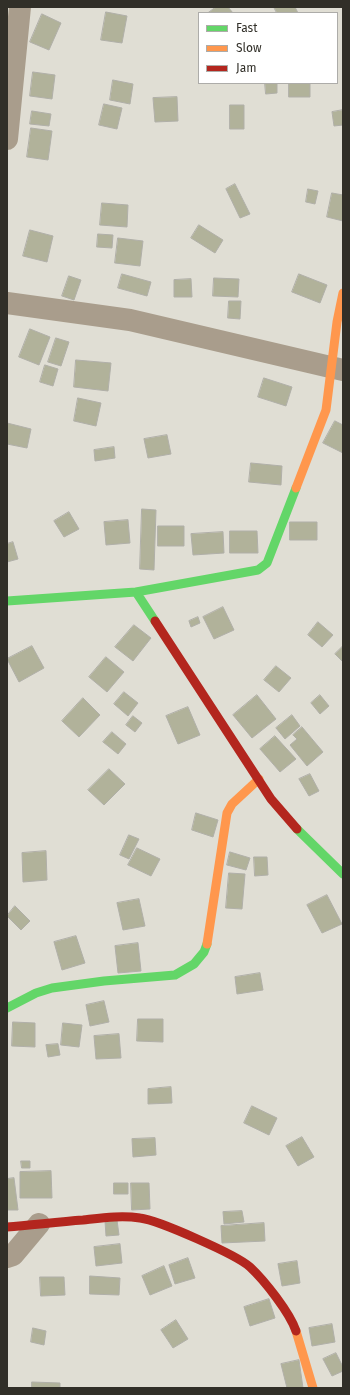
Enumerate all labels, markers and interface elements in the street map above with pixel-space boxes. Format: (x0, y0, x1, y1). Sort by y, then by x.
legend (198, 12, 338, 84)
text: Fast (236, 21, 258, 35)
text: Slow (236, 41, 262, 55)
text: Jam (236, 61, 256, 75)

